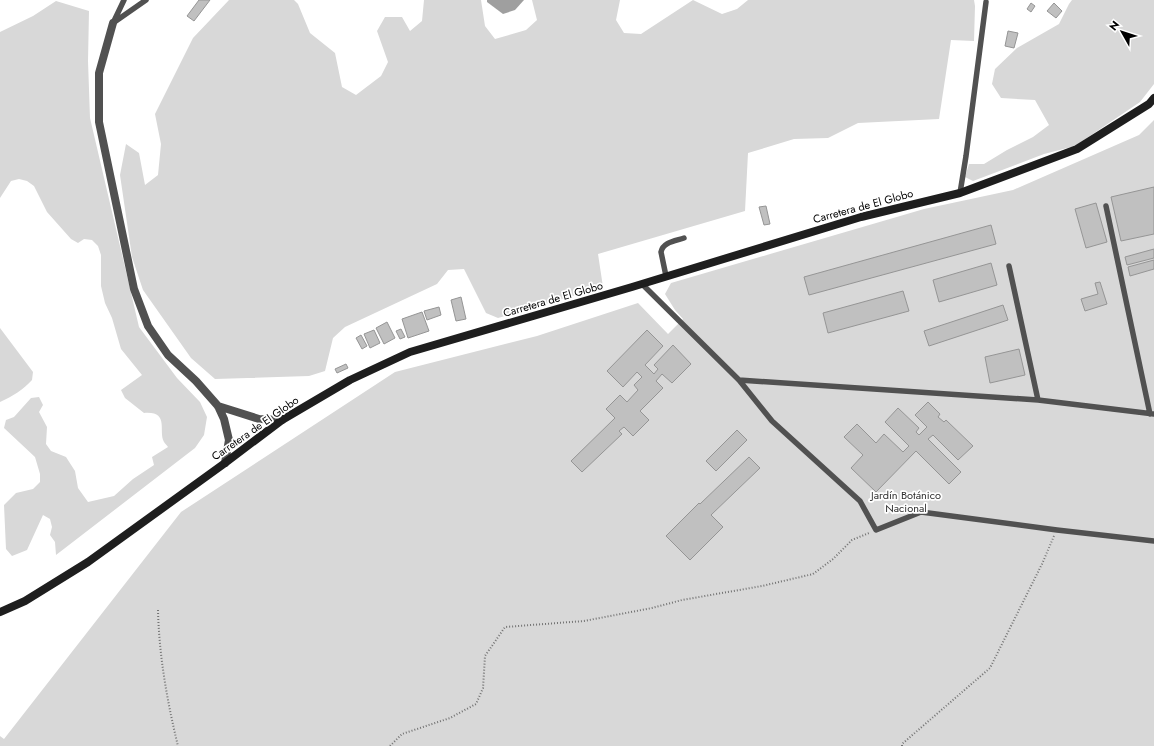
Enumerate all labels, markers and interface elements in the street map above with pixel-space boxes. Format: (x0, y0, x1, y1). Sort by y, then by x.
north arrow (1102, 12, 1142, 52)
text: N (1105, 17, 1123, 34)
street label: Carretera de El Globo (811, 185, 915, 227)
street label: Carretera de El Globo (501, 277, 605, 321)
street label: Carretera de El Globo (208, 392, 302, 464)
park label: Jardín Botánico Nacional (869, 487, 941, 516)

